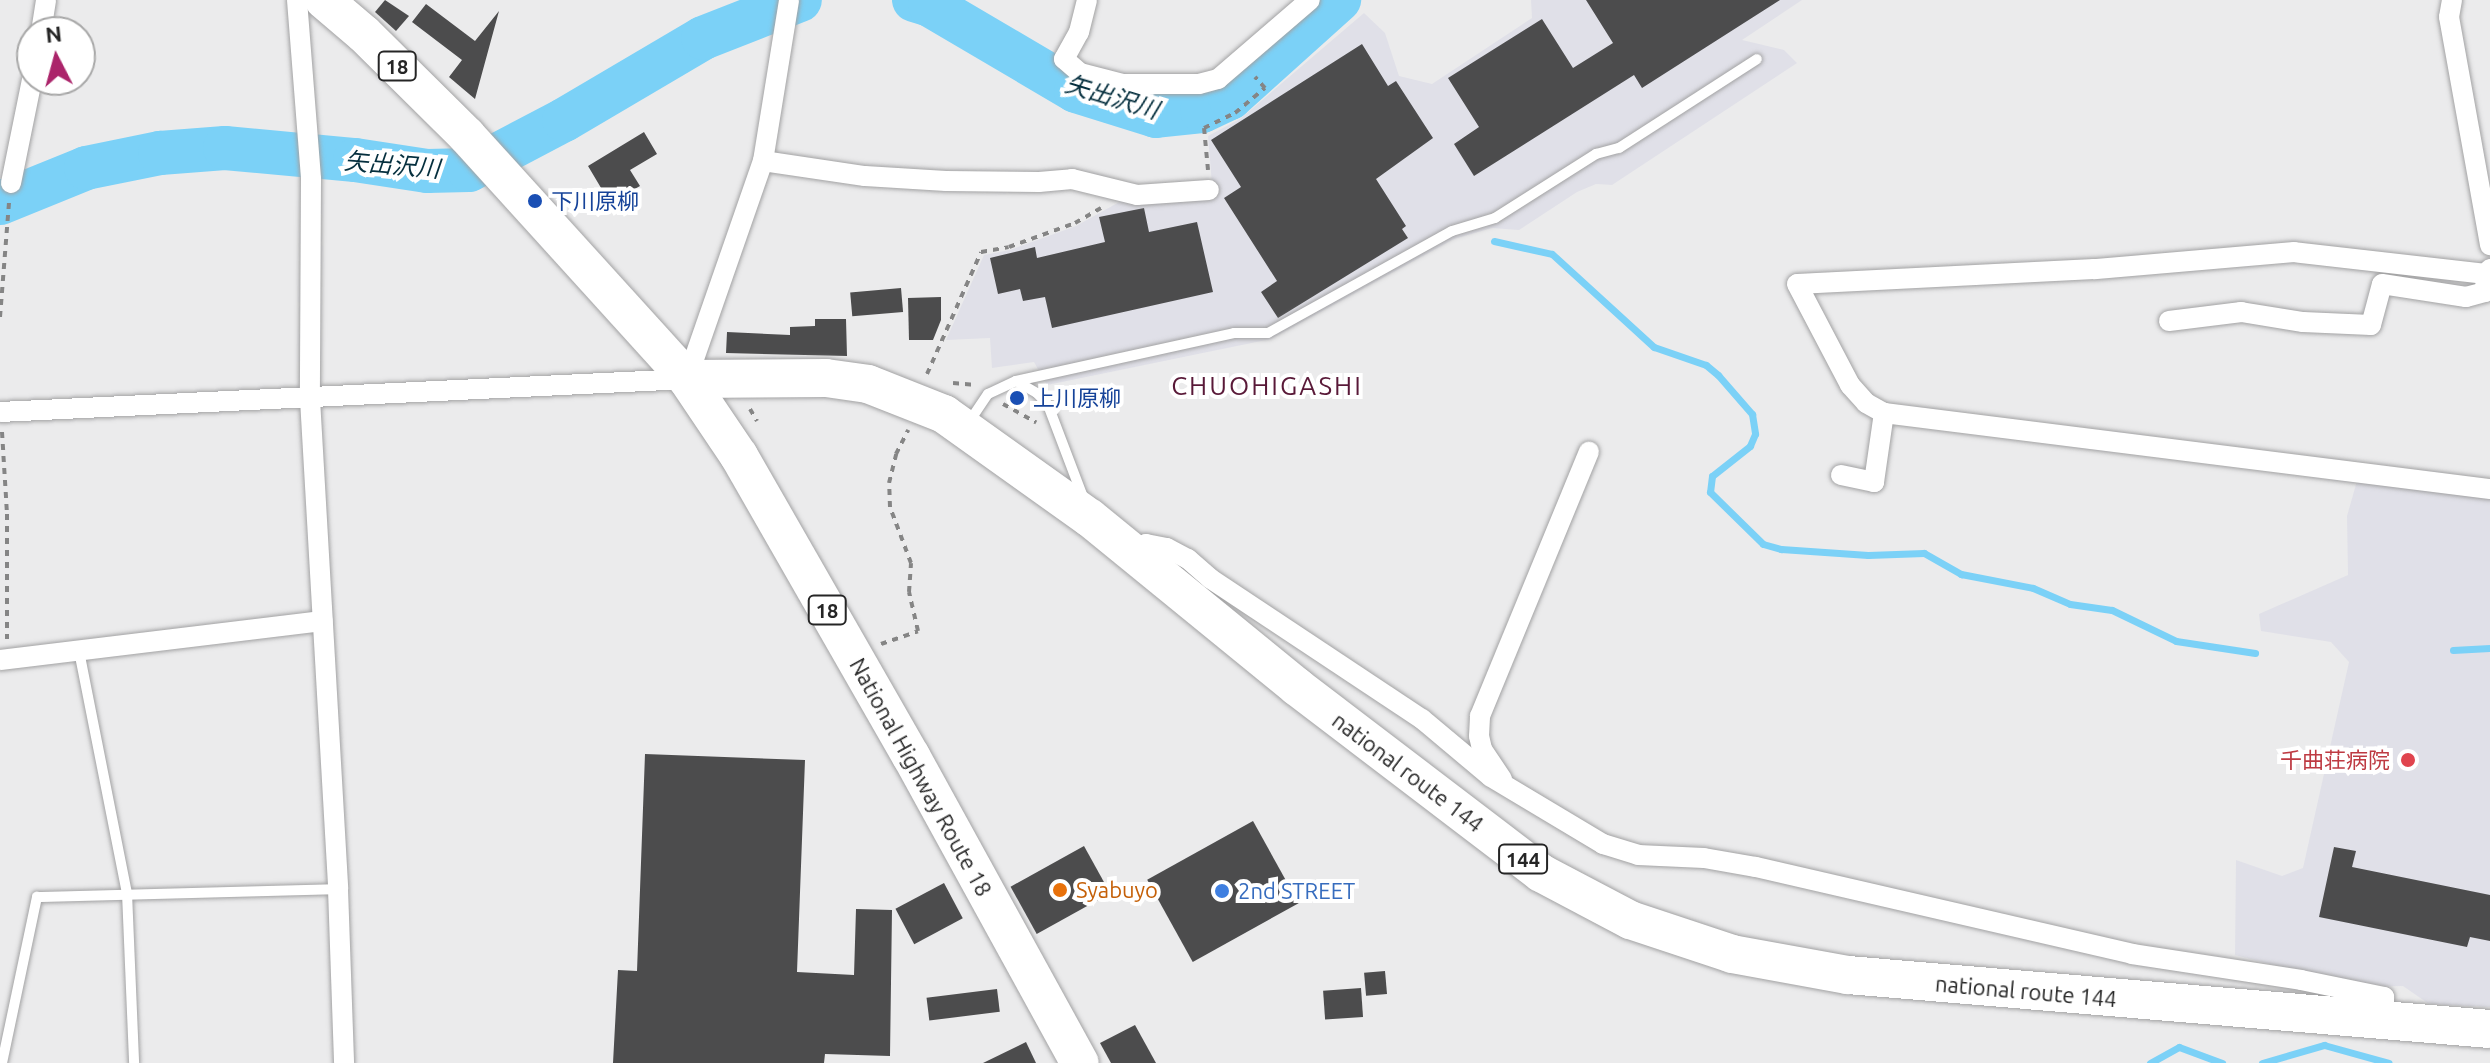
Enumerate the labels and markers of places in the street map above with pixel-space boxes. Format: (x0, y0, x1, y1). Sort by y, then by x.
place label: 下川原柳 (551, 188, 639, 214)
marker: 下川原柳 (526, 192, 544, 210)
place label: 上川原柳 (1033, 385, 1121, 411)
marker: 上川原柳 (1008, 389, 1026, 407)
place label: 千曲荘病院 (2280, 747, 2390, 773)
marker: 千曲荘病院 (2397, 749, 2419, 771)
place label: Syabuyo (1076, 877, 1158, 903)
place label: 2nd STREET (1238, 878, 1355, 904)
marker: Syabuyo (1051, 881, 1069, 899)
marker: 2nd STREET (1213, 882, 1231, 900)

